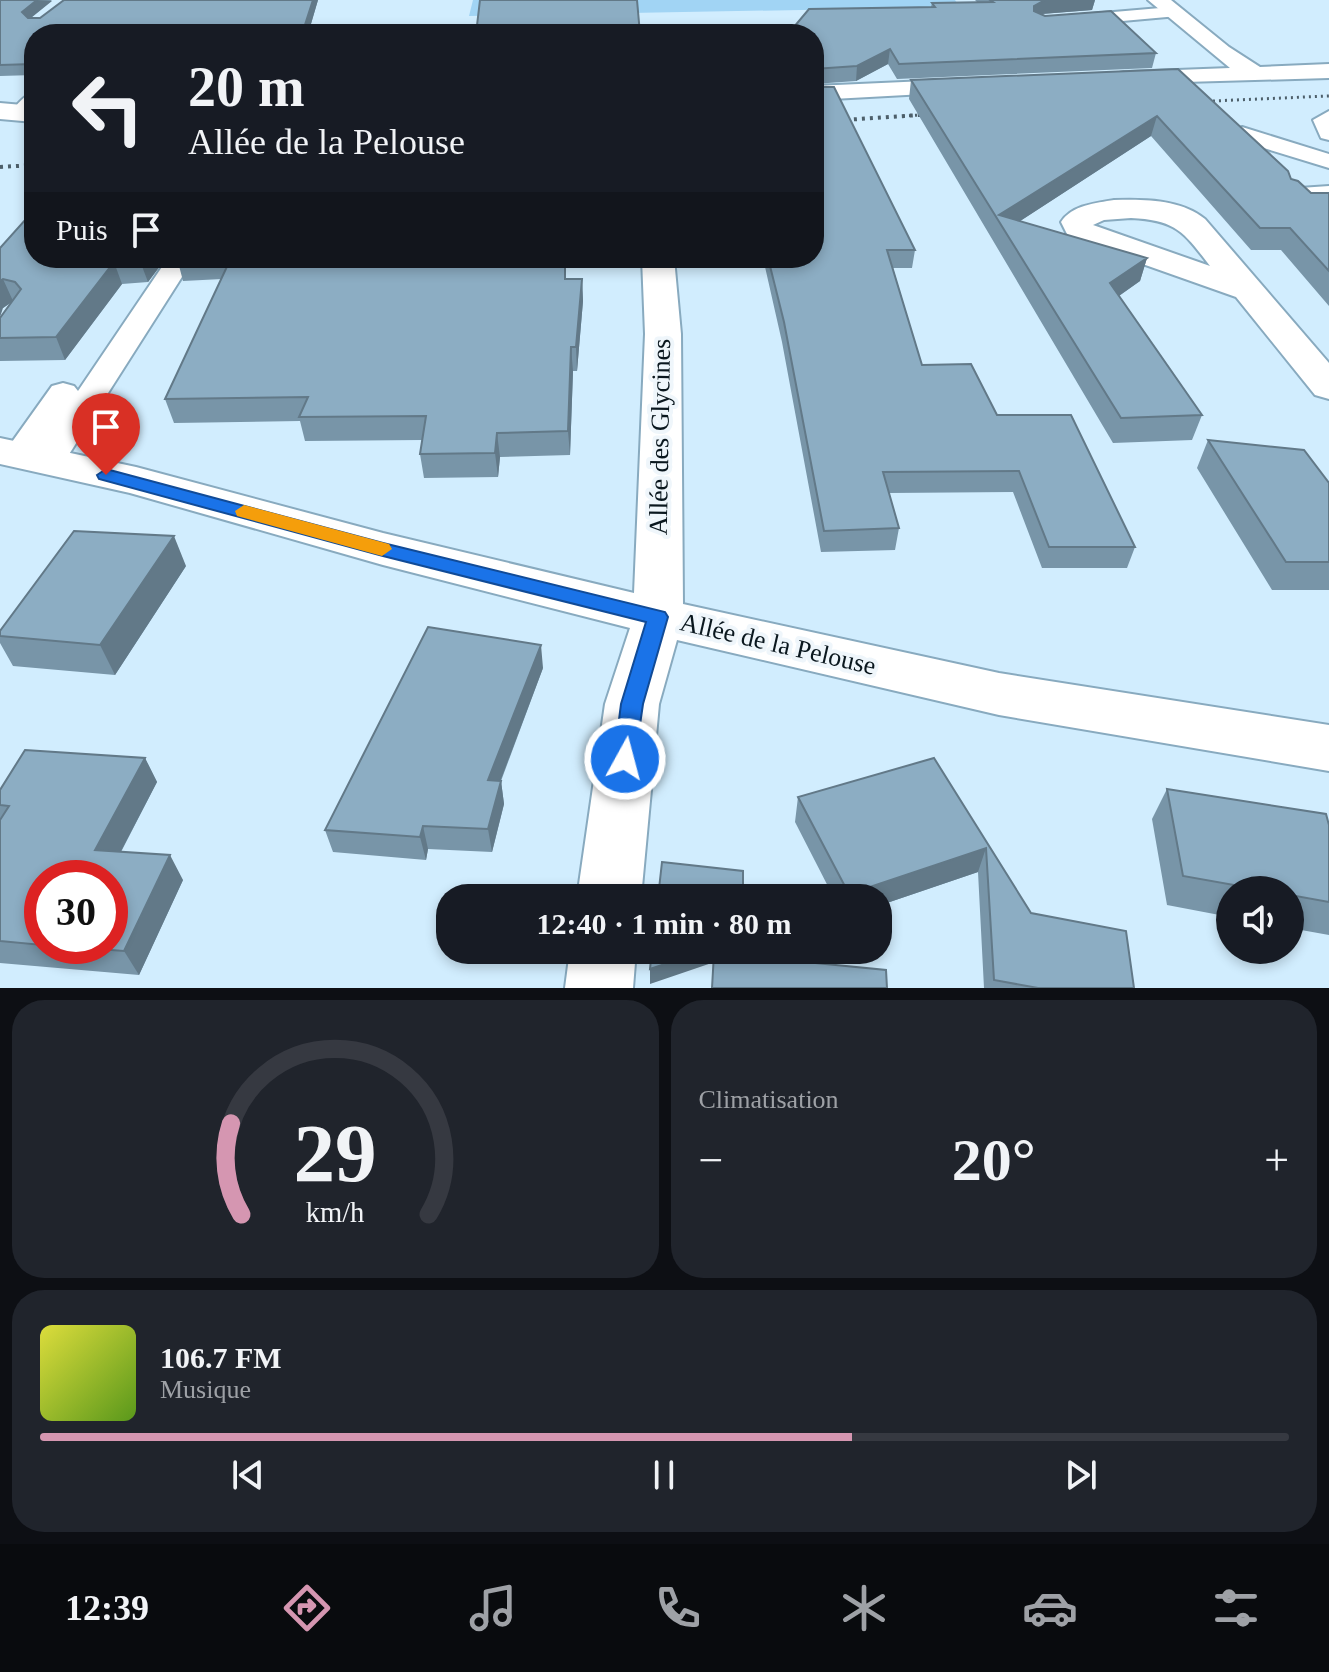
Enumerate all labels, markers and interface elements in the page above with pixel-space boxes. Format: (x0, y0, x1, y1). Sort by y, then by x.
icon: left (56, 56, 160, 160)
text: 20 m (188, 56, 305, 118)
text: Allée de la Pelouse (188, 122, 465, 162)
icon: arrive (124, 208, 168, 252)
text: Puis (56, 213, 108, 246)
street label: Allée des Glycines (644, 339, 676, 535)
pin (72, 393, 140, 475)
icon: arrive (84, 405, 128, 449)
street label: Allée de la Pelouse (677, 607, 879, 681)
position arrow (583, 717, 667, 801)
speed limit sign: 30 (24, 860, 128, 964)
map controls (1216, 876, 1304, 964)
button: sound (1216, 876, 1304, 964)
text: 12:40 · 1 min · 80 m (537, 907, 792, 940)
text: Climatisation (699, 1085, 839, 1114)
text: 29 (294, 1107, 377, 1199)
text: 20° (952, 1127, 1036, 1193)
text: − (699, 1136, 723, 1185)
text: + (1264, 1136, 1289, 1185)
text: km/h (306, 1197, 365, 1228)
text: 106.7 FM (160, 1341, 282, 1374)
text: Musique (160, 1375, 251, 1404)
icon: previous (226, 1453, 270, 1497)
icon: pause (642, 1453, 686, 1497)
icon: next (1059, 1453, 1103, 1497)
icon: directions (279, 1580, 335, 1636)
icon: music (465, 1580, 521, 1636)
icon: phone (650, 1580, 706, 1636)
icon: climate (836, 1580, 892, 1636)
icon: car (1022, 1580, 1078, 1636)
icon: filters (1208, 1580, 1264, 1636)
text: 12:39 (65, 1588, 149, 1628)

